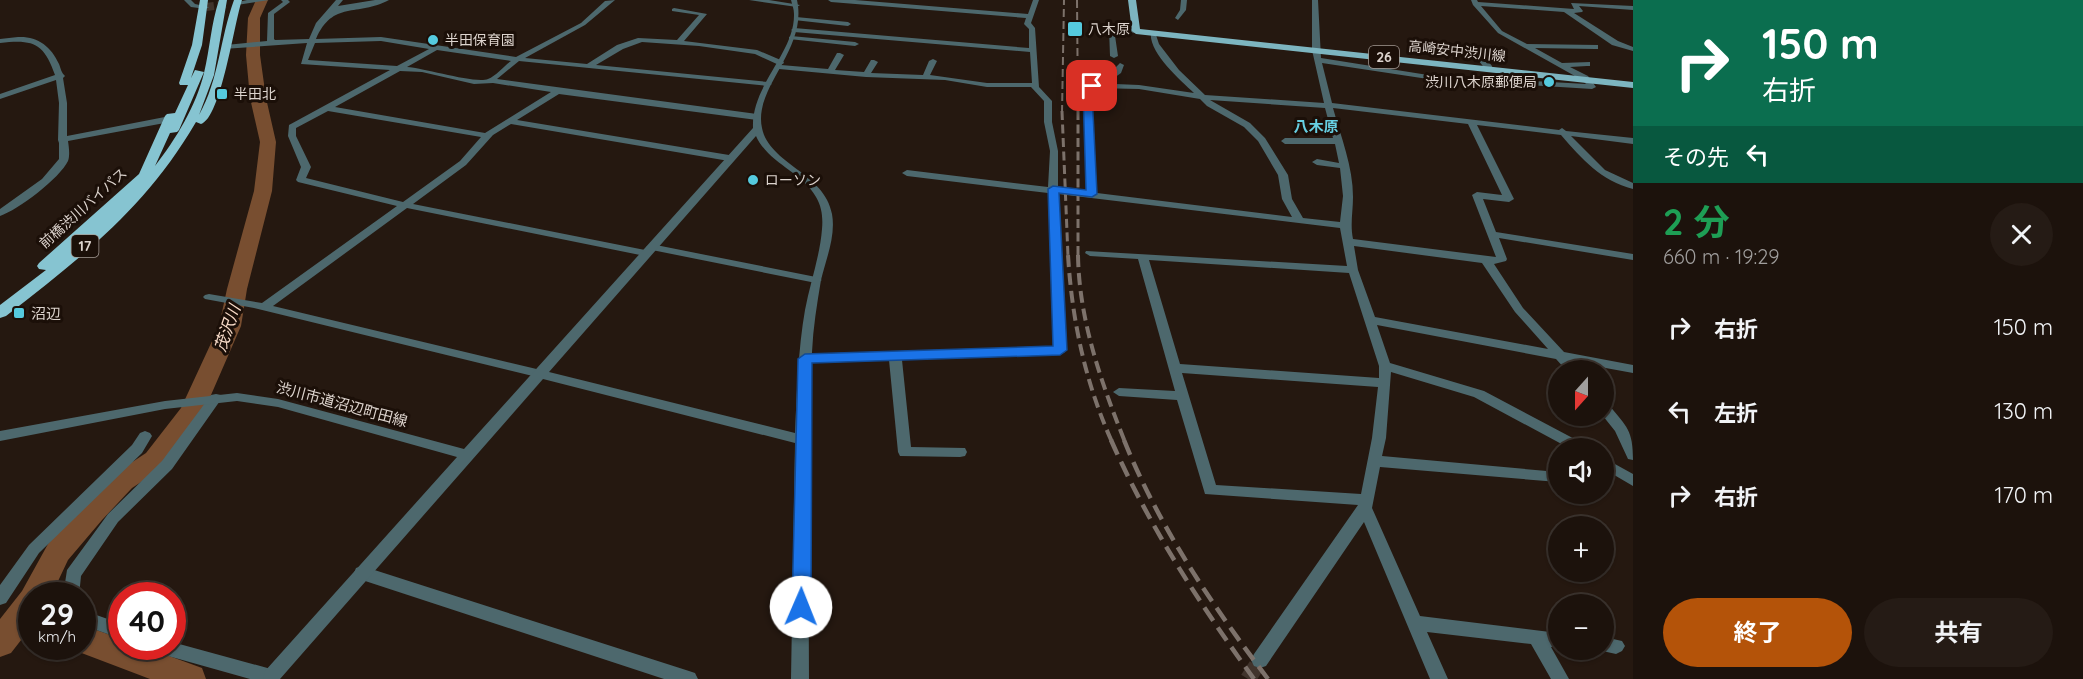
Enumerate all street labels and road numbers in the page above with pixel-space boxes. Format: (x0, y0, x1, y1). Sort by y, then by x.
street label: 高崎安中渋川線 (1407, 37, 1507, 65)
road number: 26 (1369, 46, 1399, 68)
street label: 前橋渋川バイパス (35, 164, 131, 252)
road number: 17 (72, 235, 98, 257)
street label: 渋川市道沼辺町田線 (274, 377, 410, 431)

